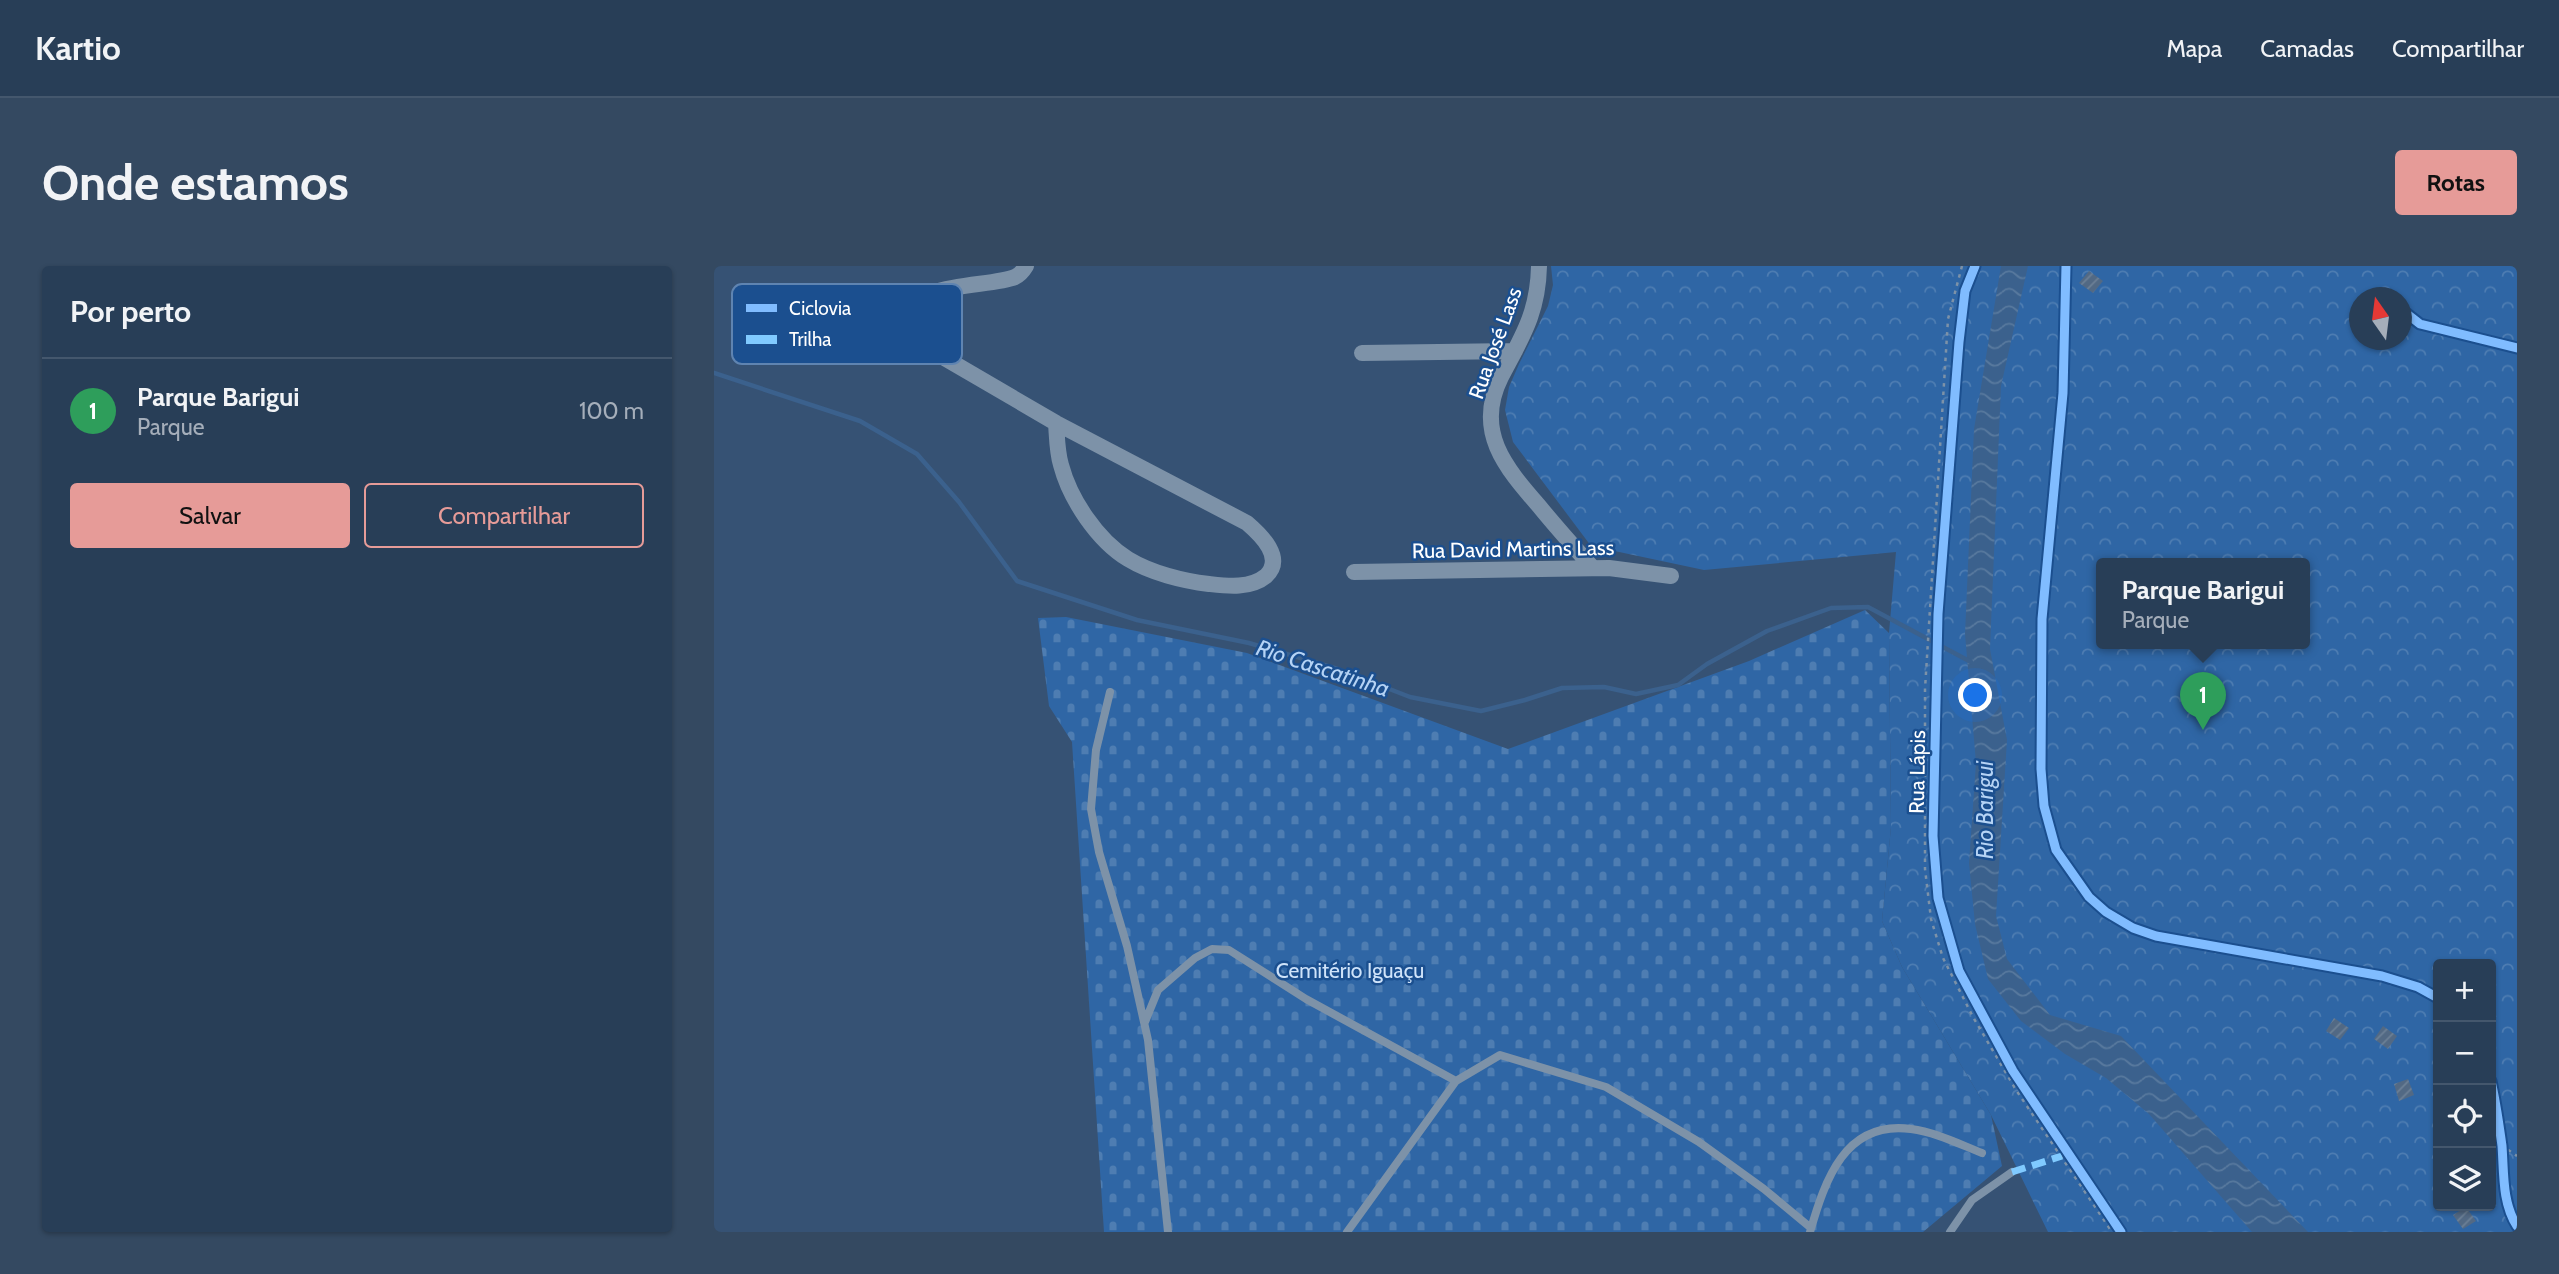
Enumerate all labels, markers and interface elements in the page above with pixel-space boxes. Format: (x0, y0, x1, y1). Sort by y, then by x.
text: Kartio (35, 28, 121, 68)
text: Mapa (2166, 34, 2222, 63)
text: Camadas (2260, 34, 2354, 63)
text: Compartilhar (2392, 34, 2524, 63)
button: Rotas (2395, 150, 2517, 215)
text: Onde estamos (42, 153, 349, 212)
street label: Rua José Lass (1463, 283, 1527, 402)
legend (732, 284, 962, 364)
north arrow (2349, 287, 2412, 350)
text: Por perto (70, 293, 191, 330)
text: Ciclovia (789, 297, 851, 320)
text: Trilha (789, 328, 831, 351)
text: Parque Barigui (137, 381, 300, 413)
text: 1 (89, 397, 97, 425)
text: 100 m (579, 397, 644, 425)
text: Parque (137, 413, 204, 441)
button: Salvar (70, 483, 350, 548)
button: Compartilhar (364, 483, 644, 548)
street label: Rua David Martins Lass (1412, 535, 1615, 563)
popup (2096, 558, 2310, 649)
text: Parque Barigui (2122, 574, 2284, 606)
text: Parque (2122, 606, 2189, 634)
water label: Rio Cascatinha (1253, 633, 1393, 703)
pin: 1 (2180, 672, 2226, 730)
your location (1958, 678, 1992, 712)
street label: Rua Lápis (1904, 730, 1930, 814)
water label: Rio Barigui (1971, 760, 1999, 859)
park label: Cemitério Iguaçu (1276, 958, 1424, 983)
map controls (2433, 959, 2496, 1211)
button: + (2433, 959, 2496, 1022)
button: − (2433, 1022, 2496, 1085)
button: locate (2433, 1085, 2496, 1148)
button: layers (2433, 1148, 2496, 1211)

